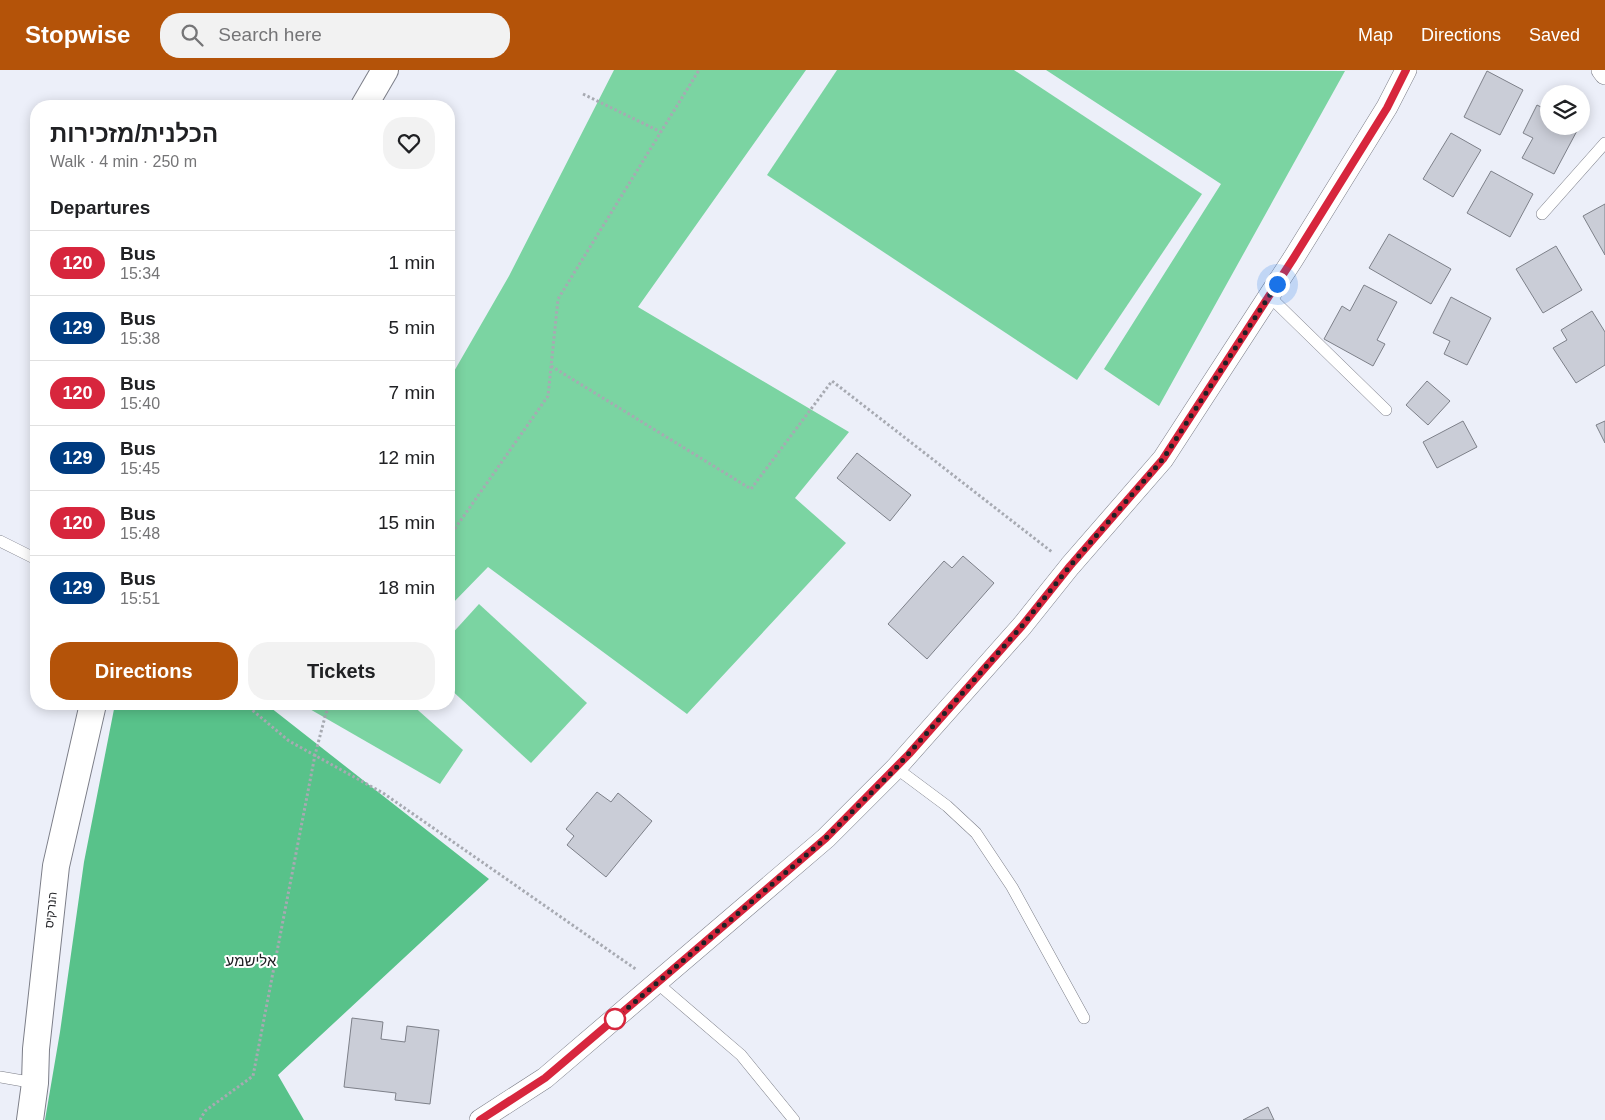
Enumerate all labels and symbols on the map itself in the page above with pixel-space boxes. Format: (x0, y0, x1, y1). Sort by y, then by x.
your location (1265, 272, 1290, 297)
street label: הנרקיס (42, 891, 60, 929)
district label: אלישמע (226, 952, 277, 969)
unlabelled marker (604, 1008, 626, 1030)

